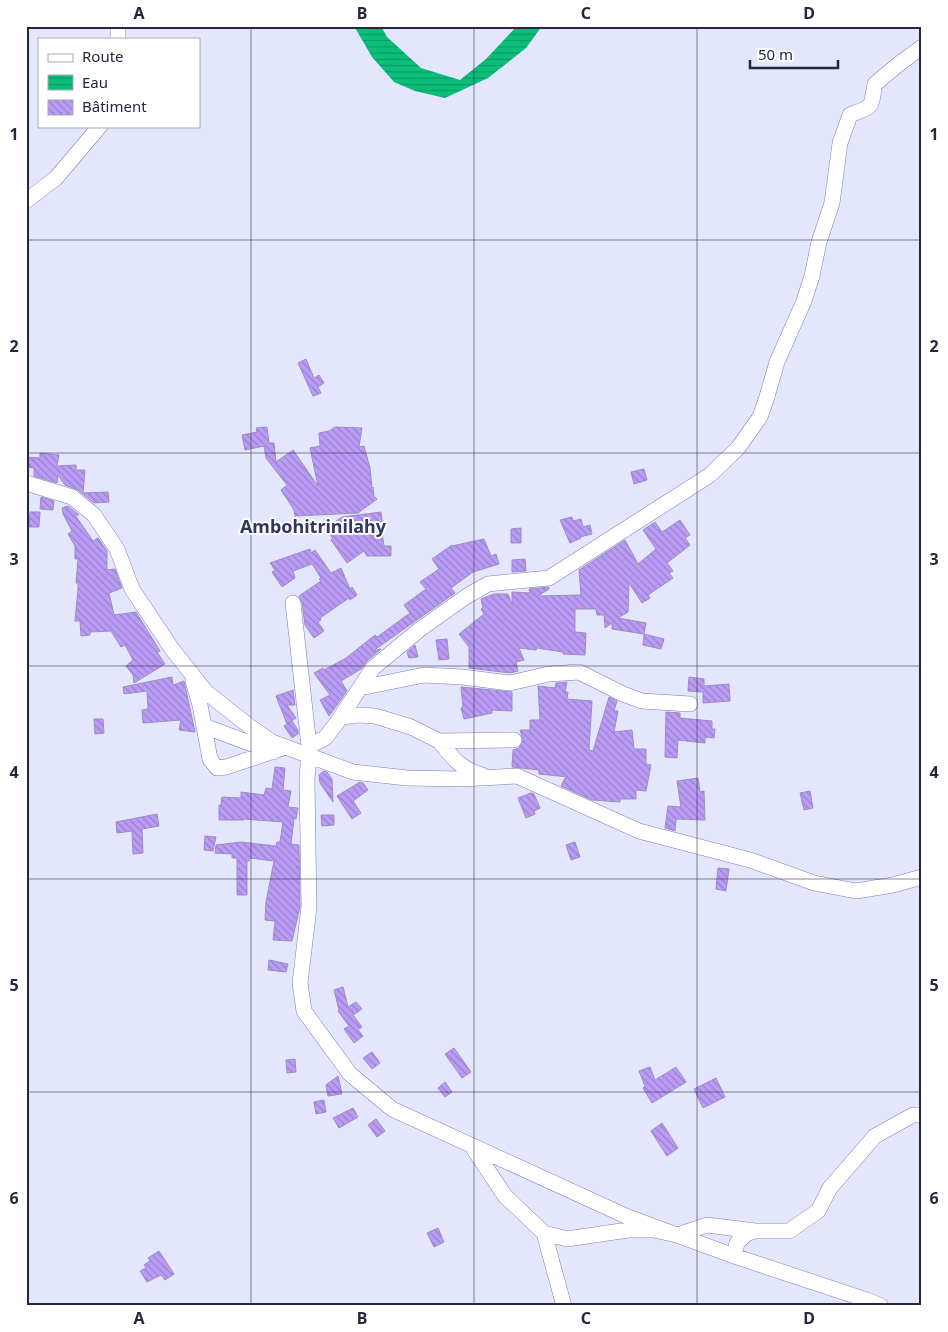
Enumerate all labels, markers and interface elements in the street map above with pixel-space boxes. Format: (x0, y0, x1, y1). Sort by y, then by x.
text: A (133, 2, 145, 24)
text: B (357, 2, 367, 24)
text: C (581, 2, 591, 24)
text: D (803, 2, 815, 24)
legend (38, 38, 200, 128)
scale bar (750, 38, 838, 70)
text: 50 m (758, 44, 793, 64)
text: Route (82, 46, 124, 66)
text: Eau (82, 72, 108, 92)
text: Bâtiment (82, 96, 147, 116)
text: 1 (9, 123, 19, 145)
text: 1 (929, 123, 939, 145)
text: 2 (9, 335, 19, 357)
text: 2 (929, 335, 939, 357)
district label: Ambohitrinilahy (240, 514, 387, 538)
text: 3 (9, 548, 19, 570)
text: 3 (929, 548, 939, 570)
text: 4 (9, 761, 19, 783)
text: 4 (929, 761, 939, 783)
text: 5 (9, 974, 19, 996)
text: 5 (929, 974, 939, 996)
text: 6 (9, 1187, 19, 1209)
text: 6 (929, 1187, 939, 1209)
text: A (133, 1307, 145, 1329)
text: B (357, 1307, 367, 1329)
text: C (581, 1307, 591, 1329)
text: D (803, 1307, 815, 1329)

